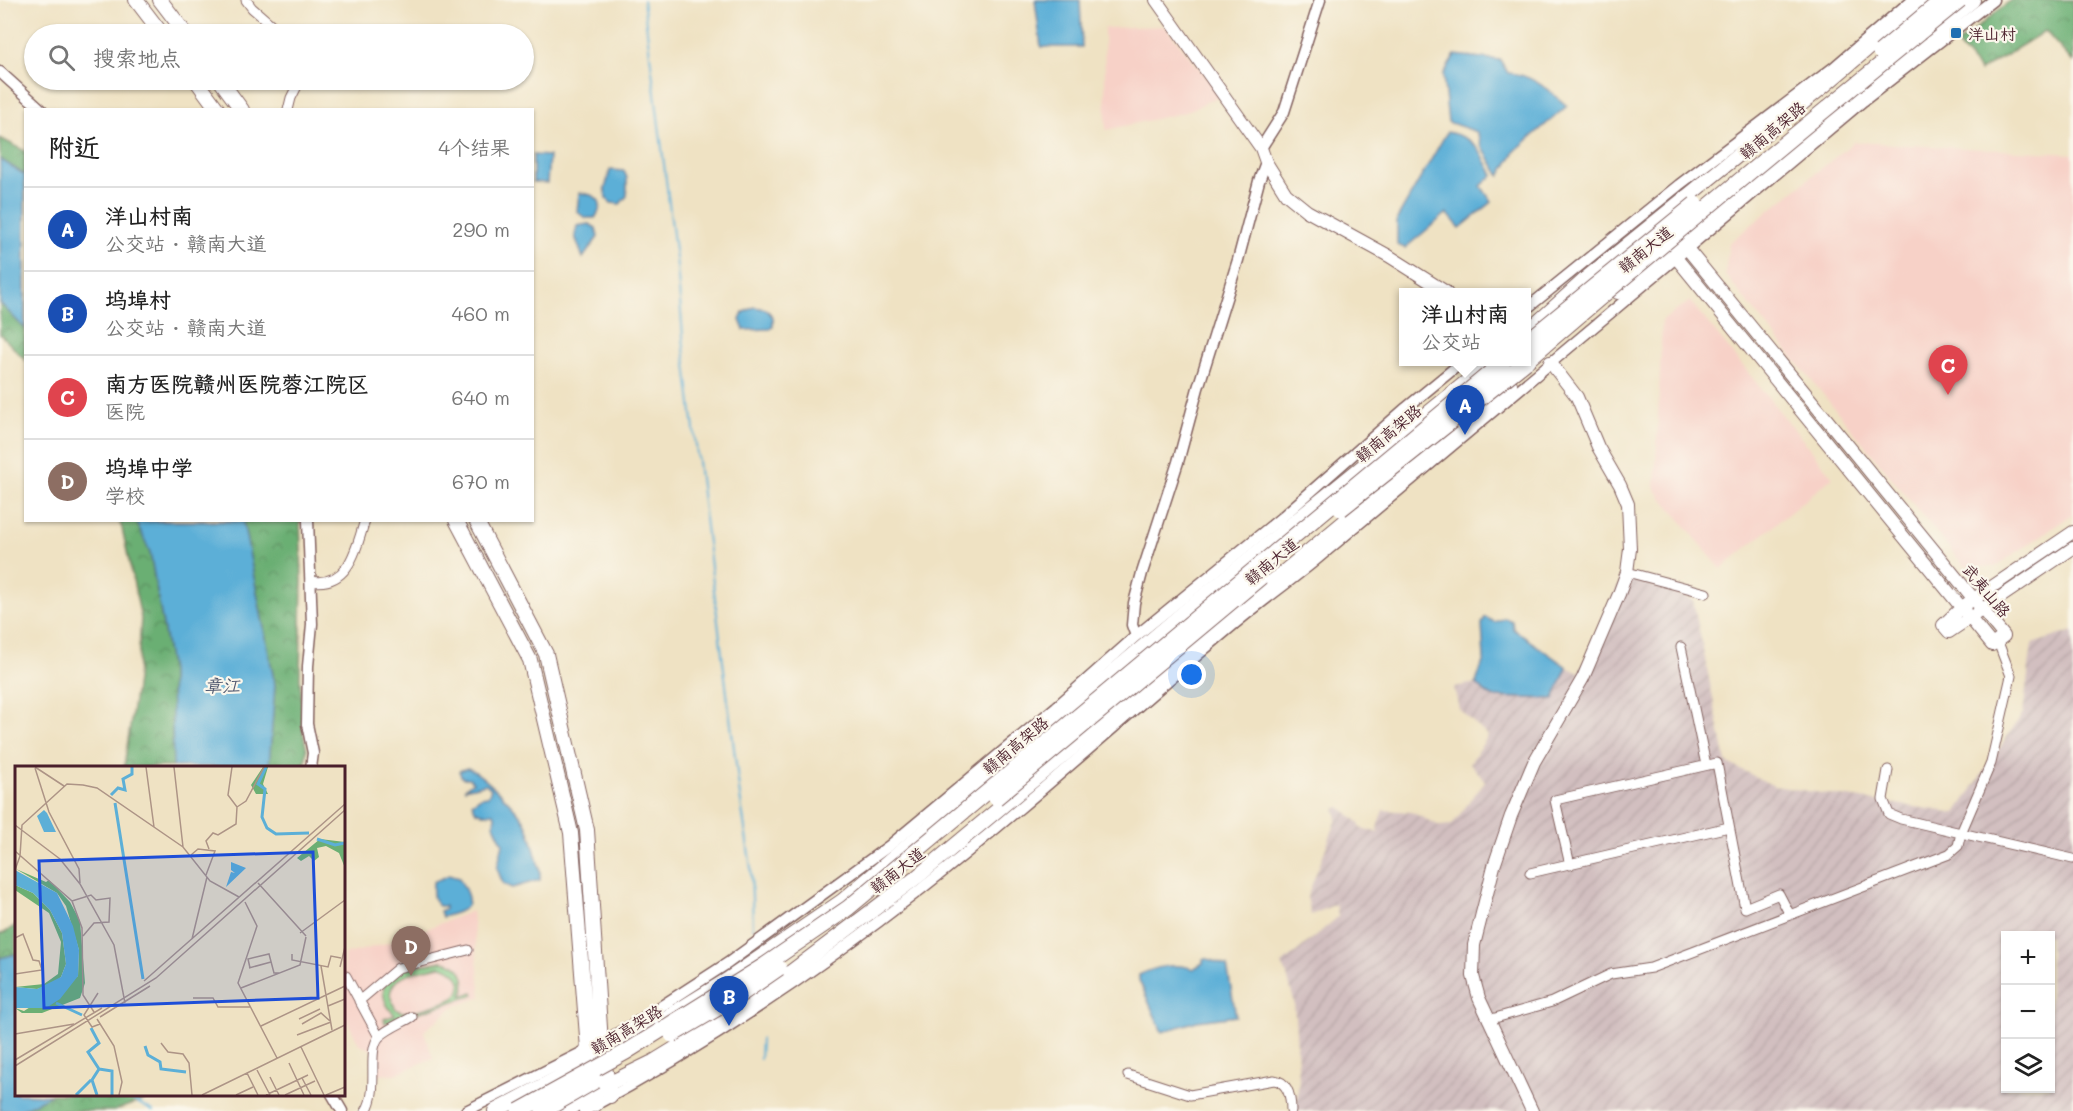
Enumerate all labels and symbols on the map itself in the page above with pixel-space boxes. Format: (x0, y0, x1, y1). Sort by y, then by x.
place label: 洋山村 (1968, 23, 2016, 44)
marker: 洋山村 (1949, 26, 1963, 40)
street label: 赣南高架路 (1735, 96, 1809, 164)
street label: 赣南大道 (1614, 221, 1676, 277)
pin: C (1928, 346, 1968, 395)
pin: A (1446, 386, 1484, 435)
street label: 赣南高架路 (1351, 399, 1425, 467)
street label: 赣南大道 (1240, 532, 1302, 590)
street label: 武夷山路 (1958, 559, 2016, 621)
your location (1177, 660, 1206, 689)
water label: 章江 (204, 673, 241, 697)
street label: 赣南高架路 (978, 711, 1052, 779)
inset map (15, 766, 345, 1096)
street label: 赣南大道 (865, 842, 929, 898)
pin: D (392, 926, 430, 976)
pin: B (710, 976, 748, 1026)
street label: 赣南高架路 (586, 999, 666, 1059)

